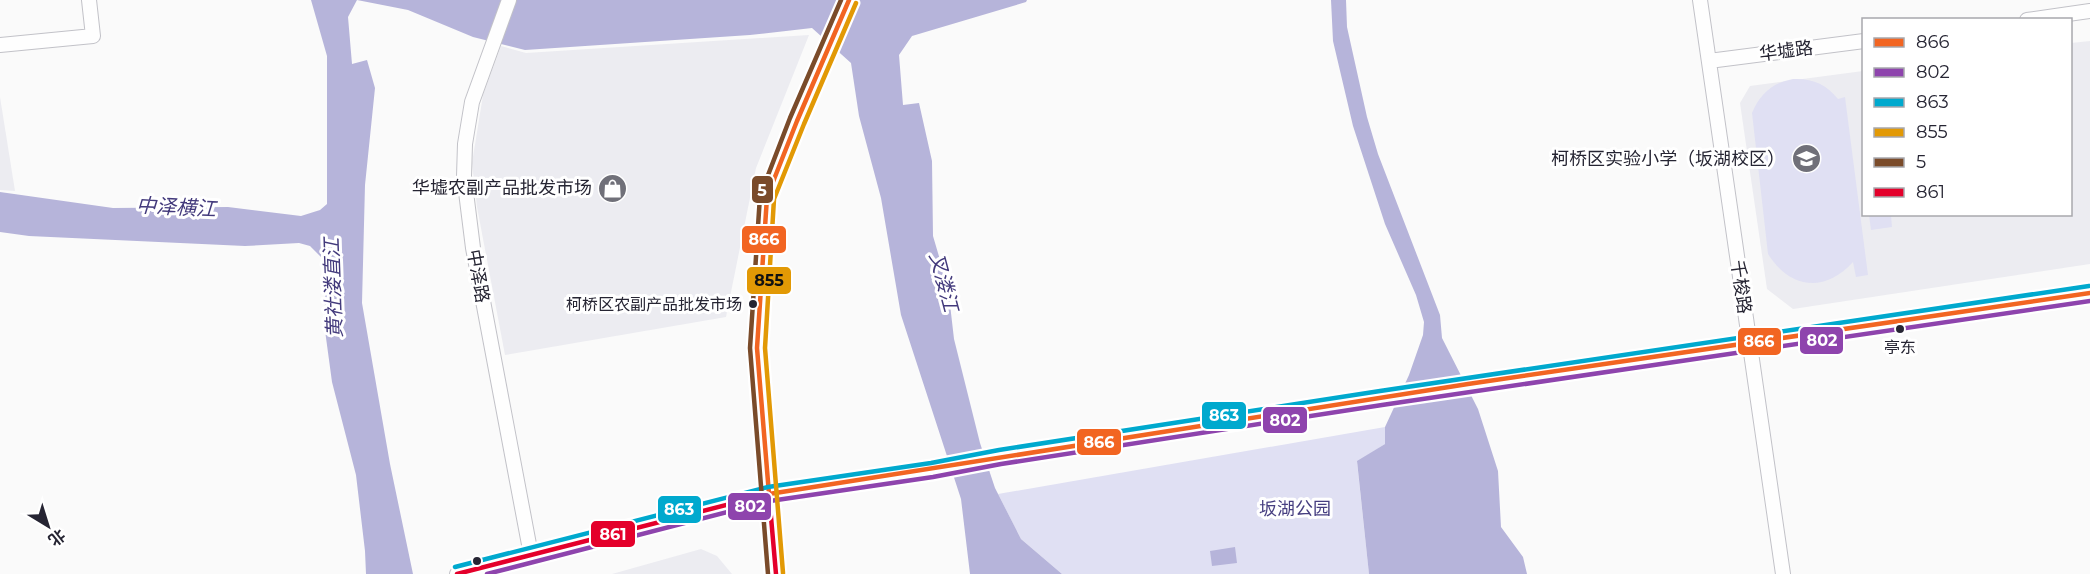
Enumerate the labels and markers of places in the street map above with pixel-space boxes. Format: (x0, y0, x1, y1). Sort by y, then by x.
school or university icon: 柯桥区实验小学（坂湖校区） (1790, 143, 1822, 175)
place label: 柯桥区实验小学（坂湖校区） (1551, 148, 1785, 170)
shop icon: 华墟农副产品批发市场 (597, 172, 629, 204)
place label: 华墟农副产品批发市场 (412, 177, 592, 199)
place label: 柯桥区农副产品批发市场 (566, 295, 742, 314)
marker: 柯桥区农副产品批发市场 (747, 298, 759, 310)
marker: 亭东 (1894, 323, 1906, 335)
place label: 亭东 (1884, 338, 1916, 357)
unlabelled marker (471, 555, 483, 567)

